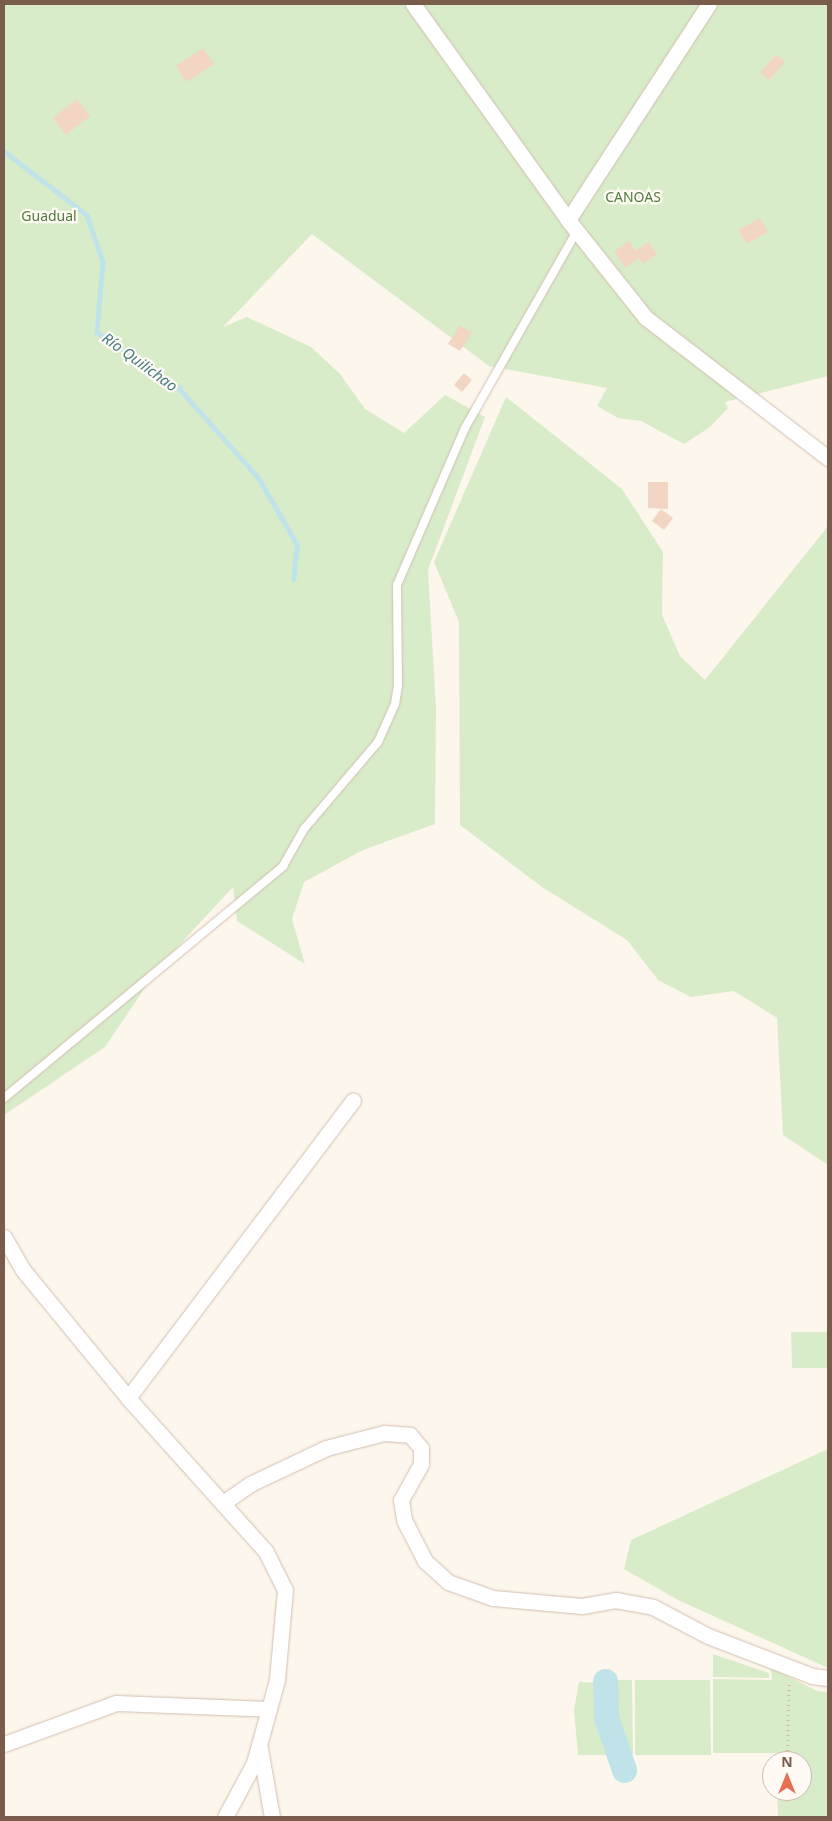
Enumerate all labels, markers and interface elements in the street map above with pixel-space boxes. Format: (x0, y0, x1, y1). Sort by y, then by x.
park label: CANOAS (605, 189, 661, 205)
park label: Guadual (21, 208, 77, 224)
water label: Río Quilichao (99, 329, 181, 395)
north arrow (762, 1751, 812, 1801)
text: N (781, 1752, 793, 1771)

